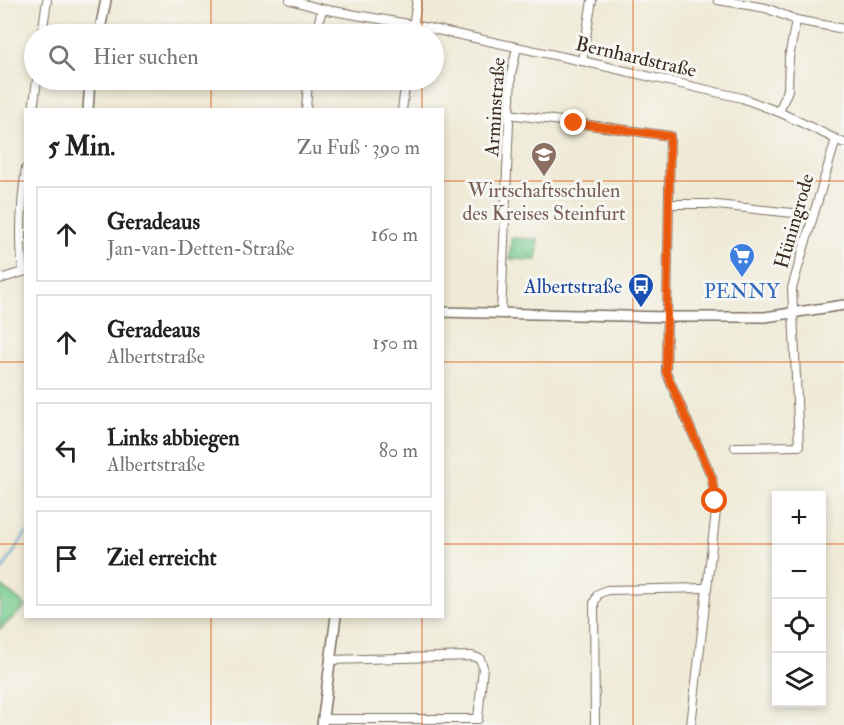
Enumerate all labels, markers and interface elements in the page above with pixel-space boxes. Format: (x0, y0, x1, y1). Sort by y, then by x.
search box (24, 24, 444, 90)
street label: Bernhardstraße (573, 31, 699, 83)
icon: search (45, 41, 78, 74)
text: Hier suchen (93, 43, 199, 71)
street label: Arminstraße (479, 57, 511, 158)
route end (560, 109, 586, 135)
text: 5 Min. (48, 131, 115, 163)
text: Zu Fuß · 390 m (297, 135, 420, 160)
school or university icon: Wirtschaftsschulen des Kreises Steinfurt (529, 140, 559, 178)
street label: Hüningrode (769, 171, 819, 271)
place label: Wirtschaftsschulen des Kreises Steinfurt (463, 178, 626, 226)
text: Geradeaus (107, 208, 200, 236)
icon: ahead (50, 218, 83, 251)
text: 160 m (371, 222, 418, 247)
text: Jan-van-Detten-Straße (107, 236, 294, 261)
supermarket icon: PENNY (727, 241, 757, 279)
bus stop icon: Albertstraße (626, 271, 656, 309)
place label: Albertstraße (523, 274, 622, 299)
place label: PENNY (704, 279, 781, 304)
text: Geradeaus (107, 316, 200, 344)
icon: ahead (50, 326, 83, 359)
text: 150 m (372, 330, 418, 355)
text: Albertstraße (107, 344, 205, 369)
text: Links abbiegen (107, 424, 240, 452)
icon: left (50, 434, 83, 467)
text: 80 m (379, 438, 418, 463)
text: Albertstraße (107, 452, 205, 477)
route start (701, 487, 727, 513)
map controls (772, 491, 826, 707)
button: + (772, 491, 826, 545)
icon: arrive (50, 542, 83, 575)
text: Ziel erreicht (107, 544, 217, 572)
button: − (772, 545, 826, 599)
button: locate (772, 599, 826, 653)
button: layers (772, 653, 826, 707)

